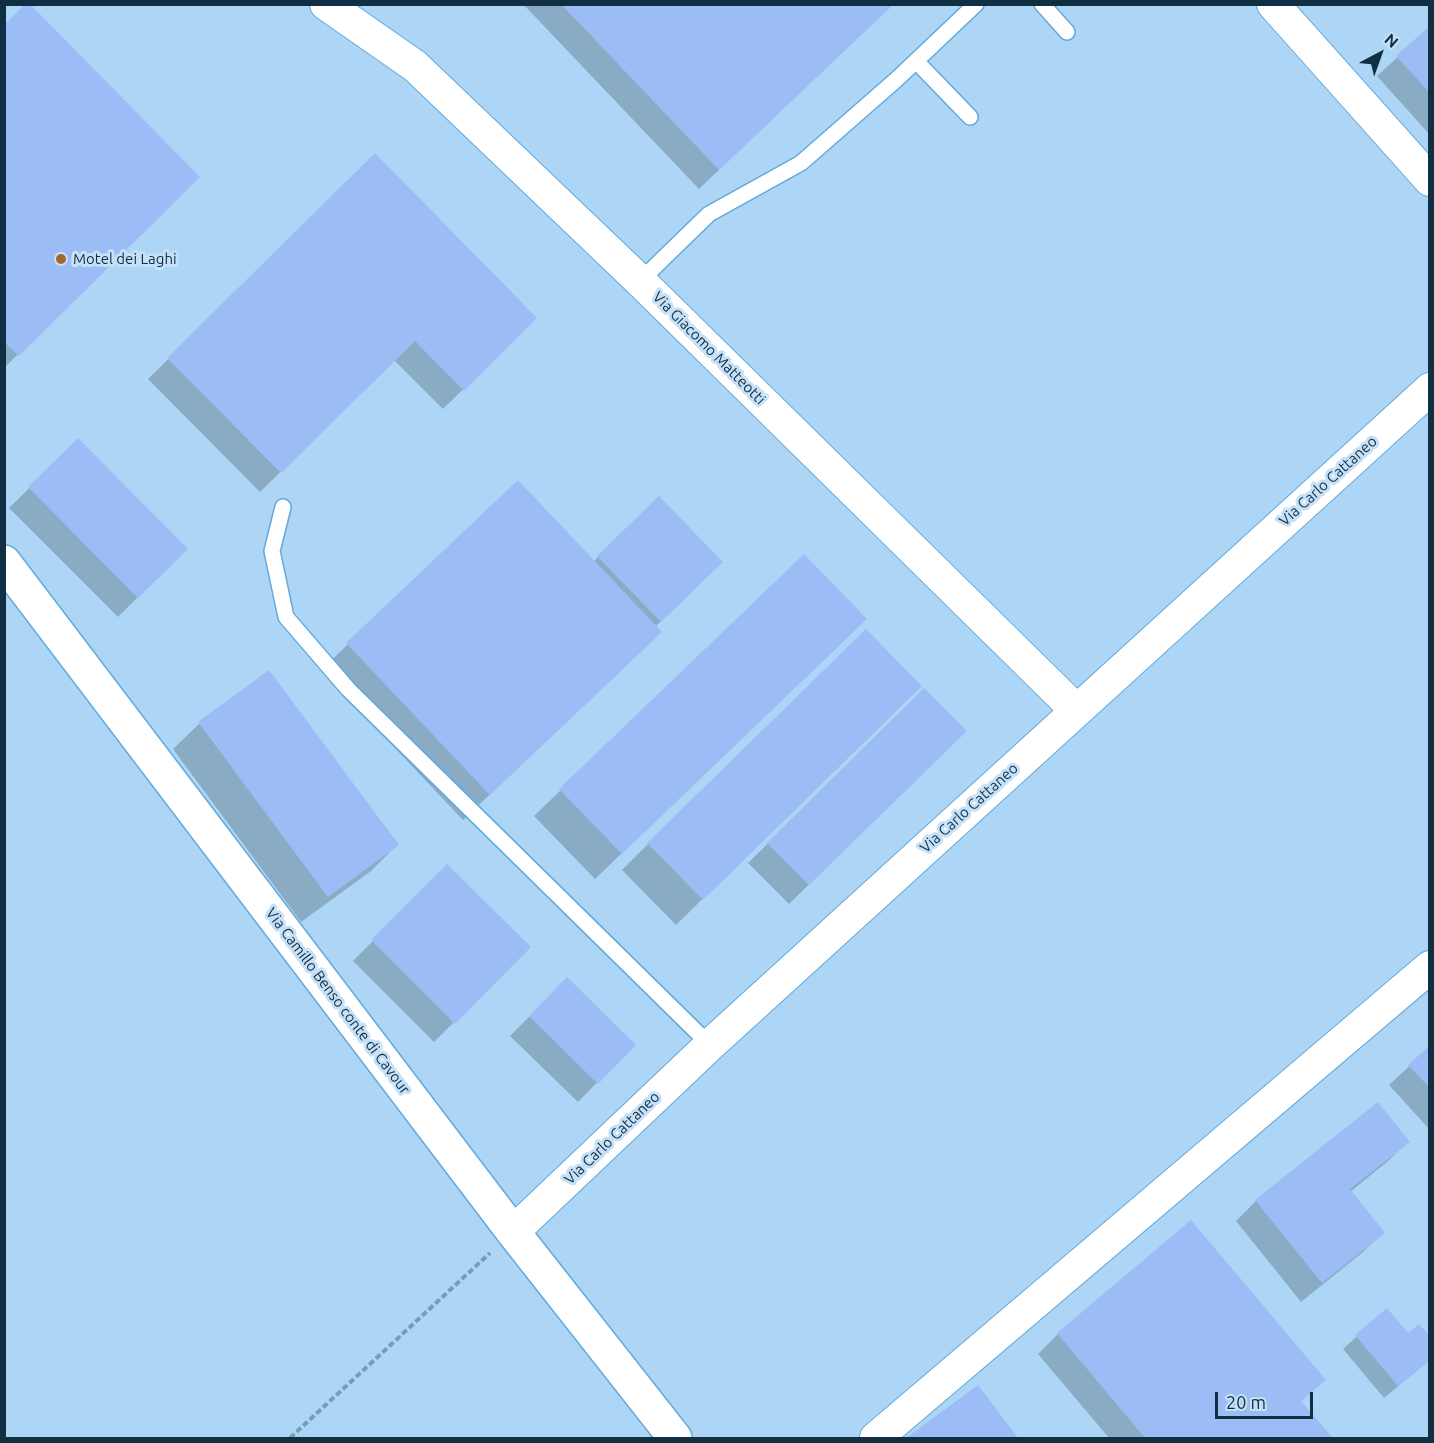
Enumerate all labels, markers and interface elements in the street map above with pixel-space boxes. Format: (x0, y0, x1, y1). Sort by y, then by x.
north arrow (1350, 24, 1410, 84)
text: N (1381, 30, 1402, 51)
place label: Motel dei Laghi (73, 250, 177, 268)
marker: Motel dei Laghi (54, 252, 68, 266)
street label: Via Giacomo Matteotti (649, 288, 769, 408)
street label: Via Carlo Cattaneo (1275, 432, 1381, 530)
street label: Via Carlo Cattaneo (916, 759, 1022, 857)
street label: Via Camillo Benso conte di Cavour (262, 904, 414, 1098)
street label: Via Carlo Cattaneo (561, 1088, 663, 1188)
scale bar (1218, 1380, 1316, 1418)
text: 20 m (1226, 1392, 1266, 1412)

